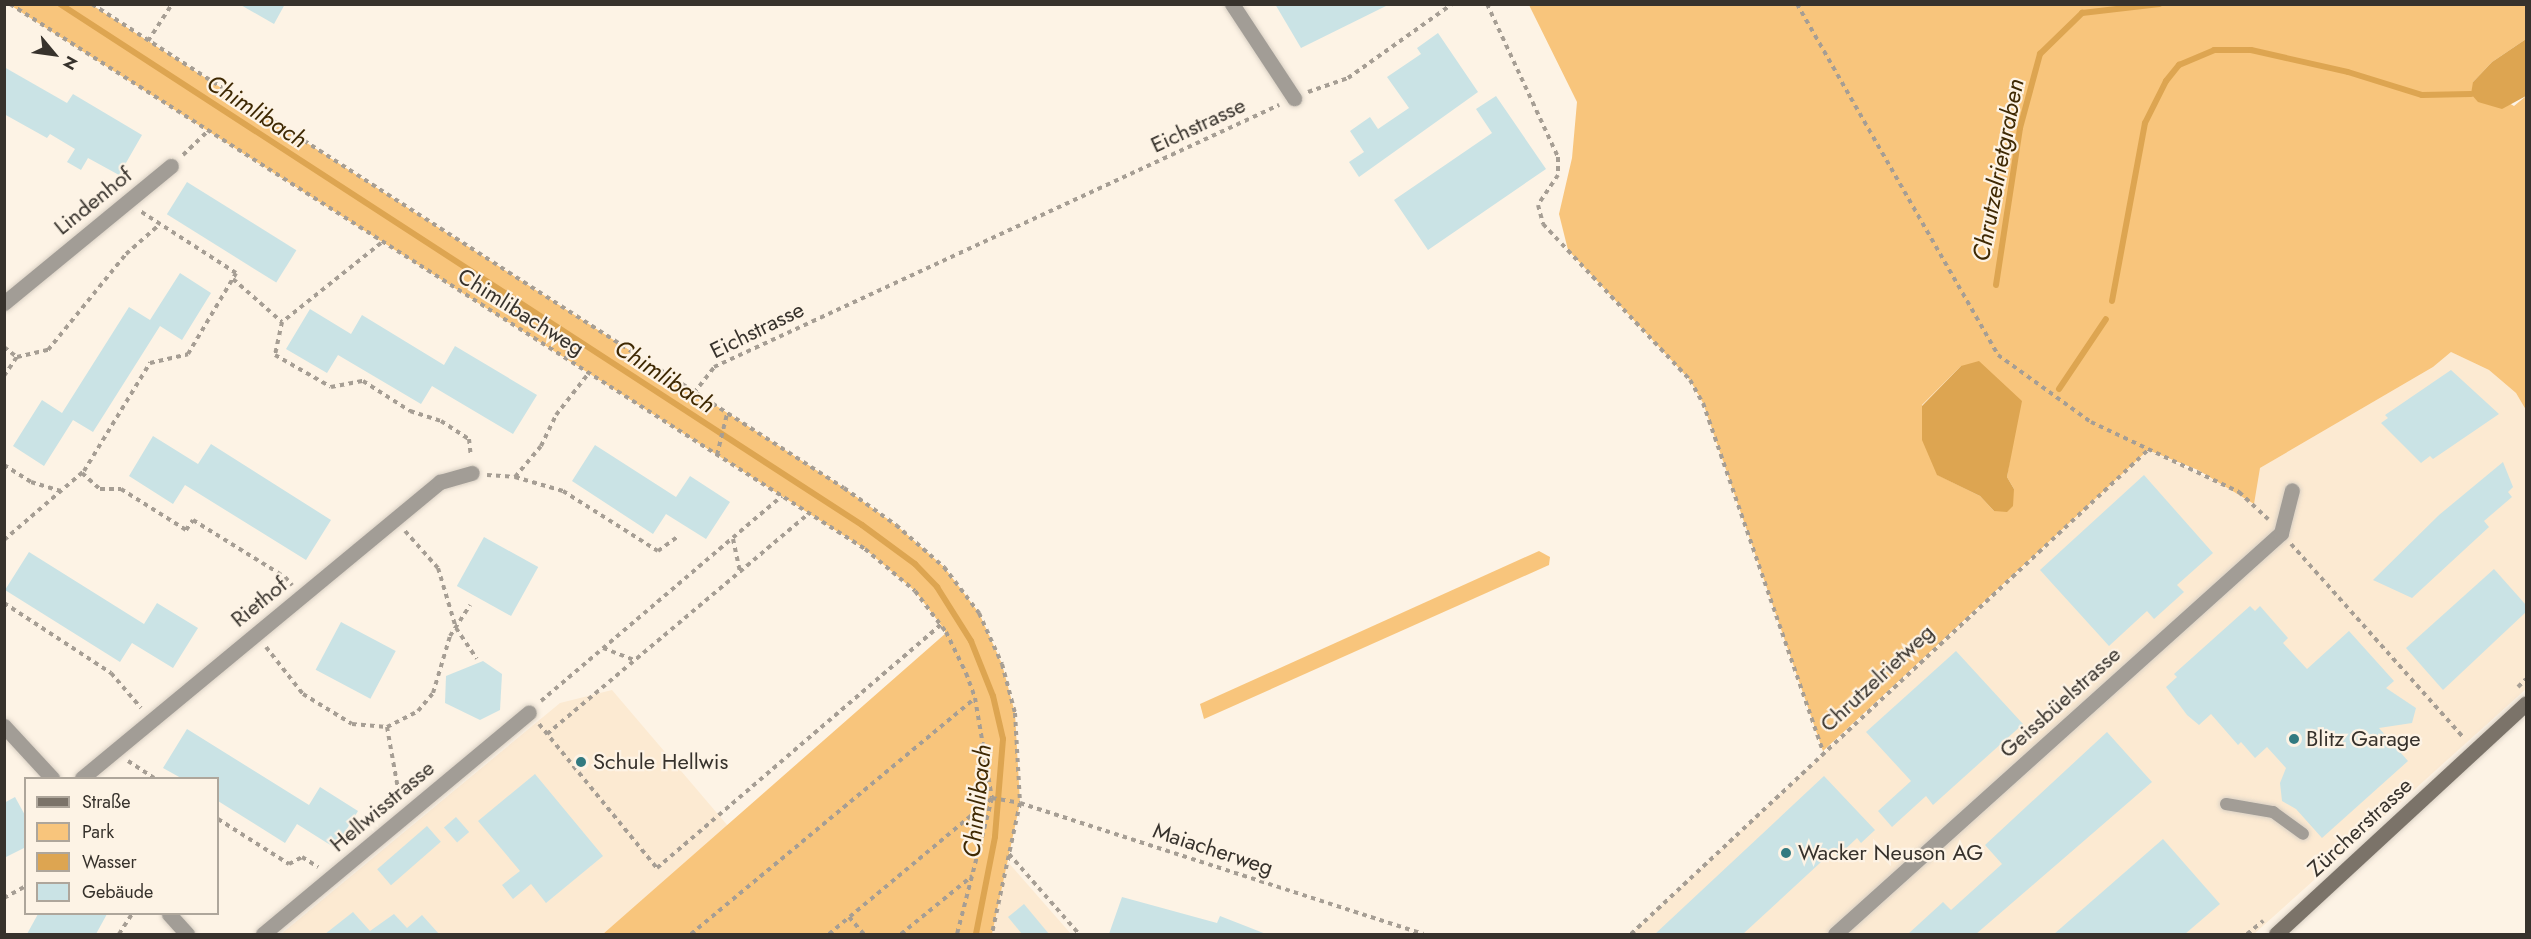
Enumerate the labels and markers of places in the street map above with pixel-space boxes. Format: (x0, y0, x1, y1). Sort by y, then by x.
place label: Blitz Garage (2306, 726, 2421, 752)
marker: Blitz Garage (2287, 732, 2301, 746)
place label: Schule Hellwis (593, 749, 728, 775)
marker: Schule Hellwis (574, 755, 588, 769)
place label: Wacker Neuson AG (1798, 840, 1983, 866)
marker: Wacker Neuson AG (1779, 846, 1793, 860)

